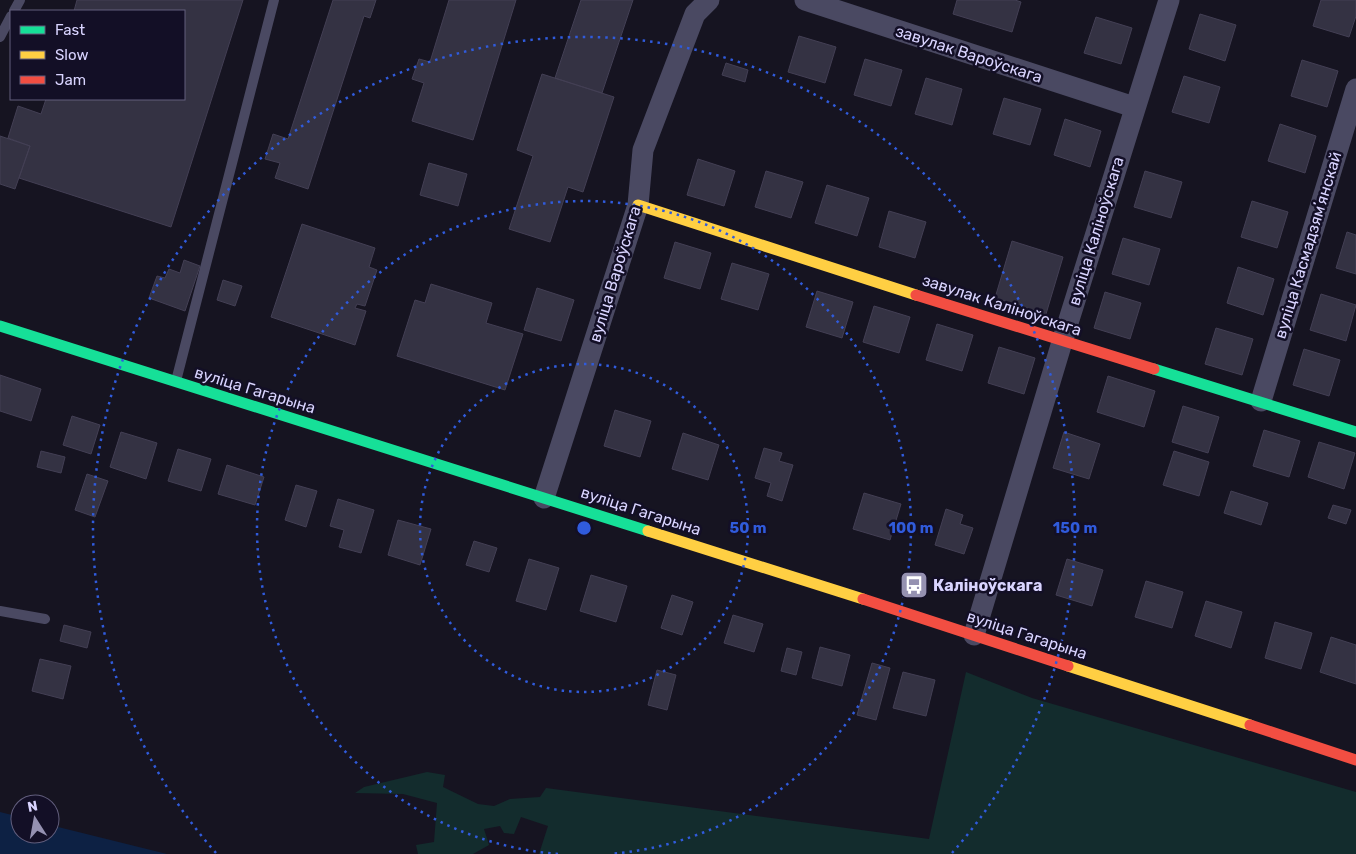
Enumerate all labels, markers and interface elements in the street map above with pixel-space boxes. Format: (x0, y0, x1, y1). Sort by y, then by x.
legend (10, 10, 185, 100)
text: Fast (55, 21, 85, 39)
street label: завулак Вароўскага (893, 21, 1045, 87)
text: Slow (55, 46, 88, 64)
text: Jam (55, 71, 86, 89)
street label: вуліца Касмадзямʼянскай (1270, 149, 1346, 341)
street label: вуліца Каліноўскага (1064, 154, 1128, 308)
street label: вуліца Вароўскага (585, 204, 645, 344)
street label: завулак Каліноўскага (920, 270, 1084, 340)
street label: вуліца Гагарына (192, 363, 318, 417)
street label: вуліца Гагарына (578, 483, 704, 539)
centre of rings (575, 519, 593, 537)
text: 50 m (730, 519, 766, 537)
text: 100 m (889, 519, 933, 537)
text: 150 m (1053, 519, 1097, 537)
bus stop icon: Каліноўскага (899, 570, 929, 600)
place label: Каліноўскага (933, 576, 1042, 595)
street label: вуліца Гагарына (964, 607, 1090, 663)
north arrow (10, 794, 60, 844)
text: N (26, 797, 39, 816)

